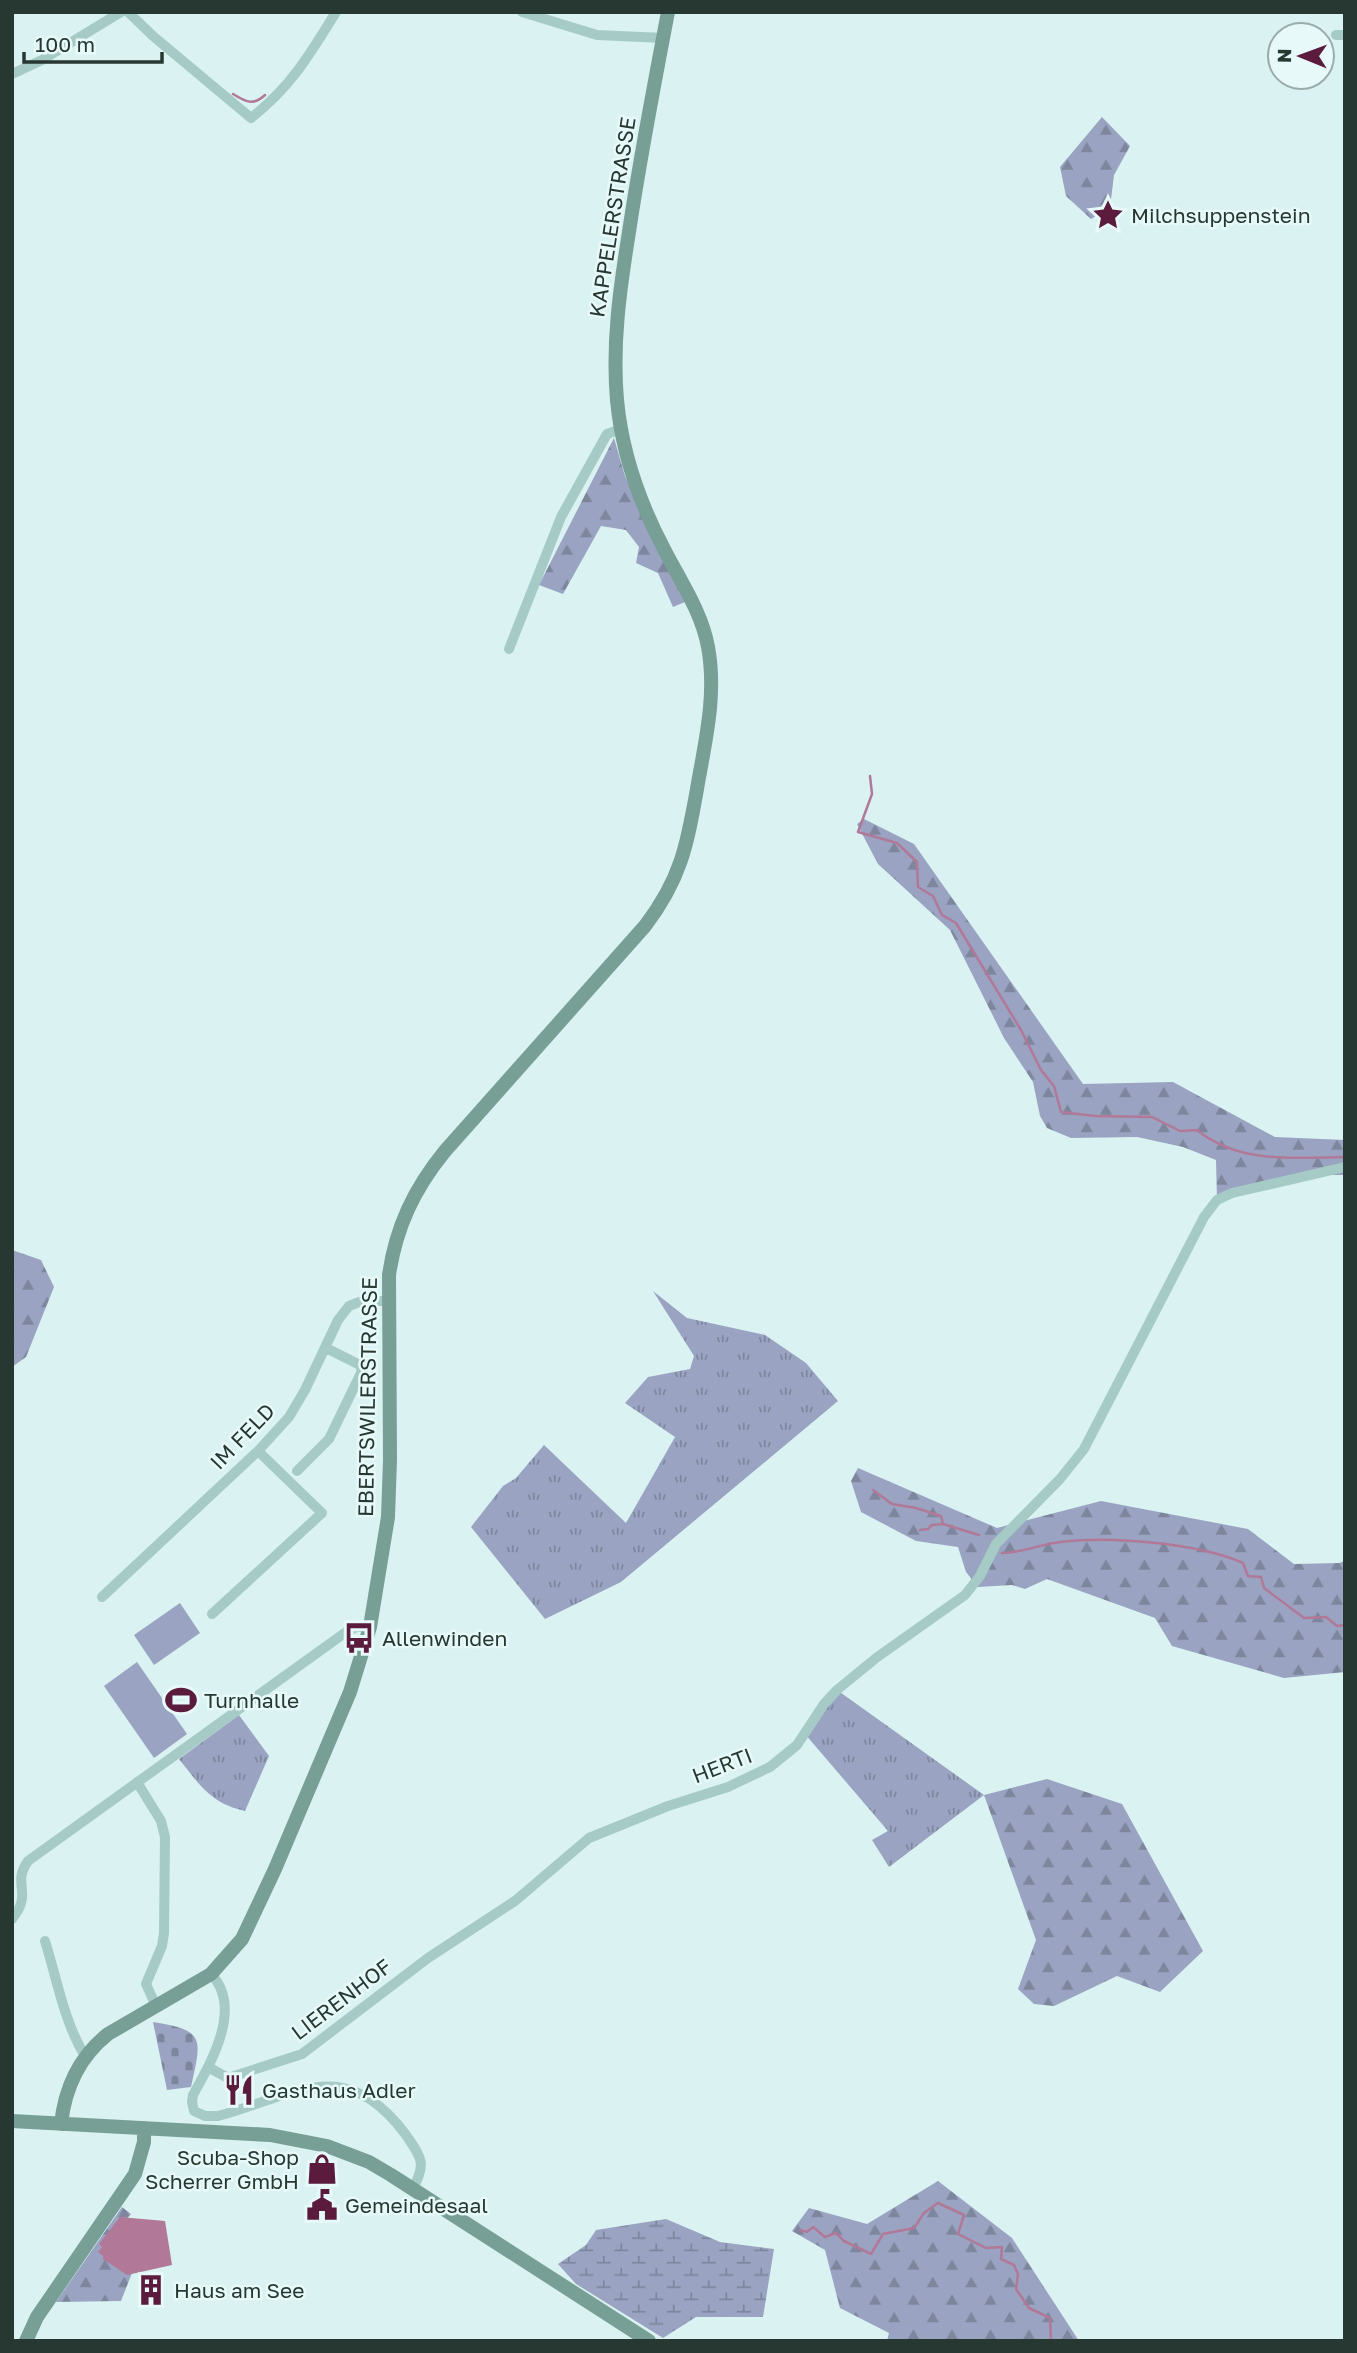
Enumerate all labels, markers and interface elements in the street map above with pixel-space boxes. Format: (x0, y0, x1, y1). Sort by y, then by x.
scale bar (24, 21, 163, 65)
north arrow (1266, 21, 1336, 91)
text: 100 m (35, 31, 95, 57)
text: N (1272, 48, 1295, 63)
street label: KAPPELERSTRASSE (583, 115, 641, 319)
place icon: Milchsuppenstein (1091, 198, 1125, 232)
place label: Milchsuppenstein (1131, 202, 1311, 228)
street label: EBERTSWILERSTRASSE (352, 1277, 382, 1517)
street label: IM FELD (204, 1398, 280, 1474)
bus stop icon: Allenwinden (342, 1621, 376, 1655)
place label: Allenwinden (382, 1625, 507, 1651)
sports icon: Turnhalle (164, 1683, 198, 1717)
place label: Turnhalle (204, 1687, 299, 1713)
street label: HERTI (688, 1742, 756, 1788)
street label: LIERENHOF (286, 1953, 396, 2045)
restaurant icon: Gasthaus Adler (222, 2073, 256, 2107)
place label: Gasthaus Adler (262, 2077, 416, 2103)
place label: Scuba-Shop Scherrer GmbH (145, 2144, 299, 2194)
shop icon: Scuba-Shop Scherrer GmbH (305, 2152, 339, 2186)
public building icon: Gemeindesaal (305, 2188, 339, 2222)
place label: Gemeindesaal (345, 2192, 488, 2218)
building icon: Haus am See (134, 2273, 168, 2307)
place label: Haus am See (174, 2277, 304, 2303)

